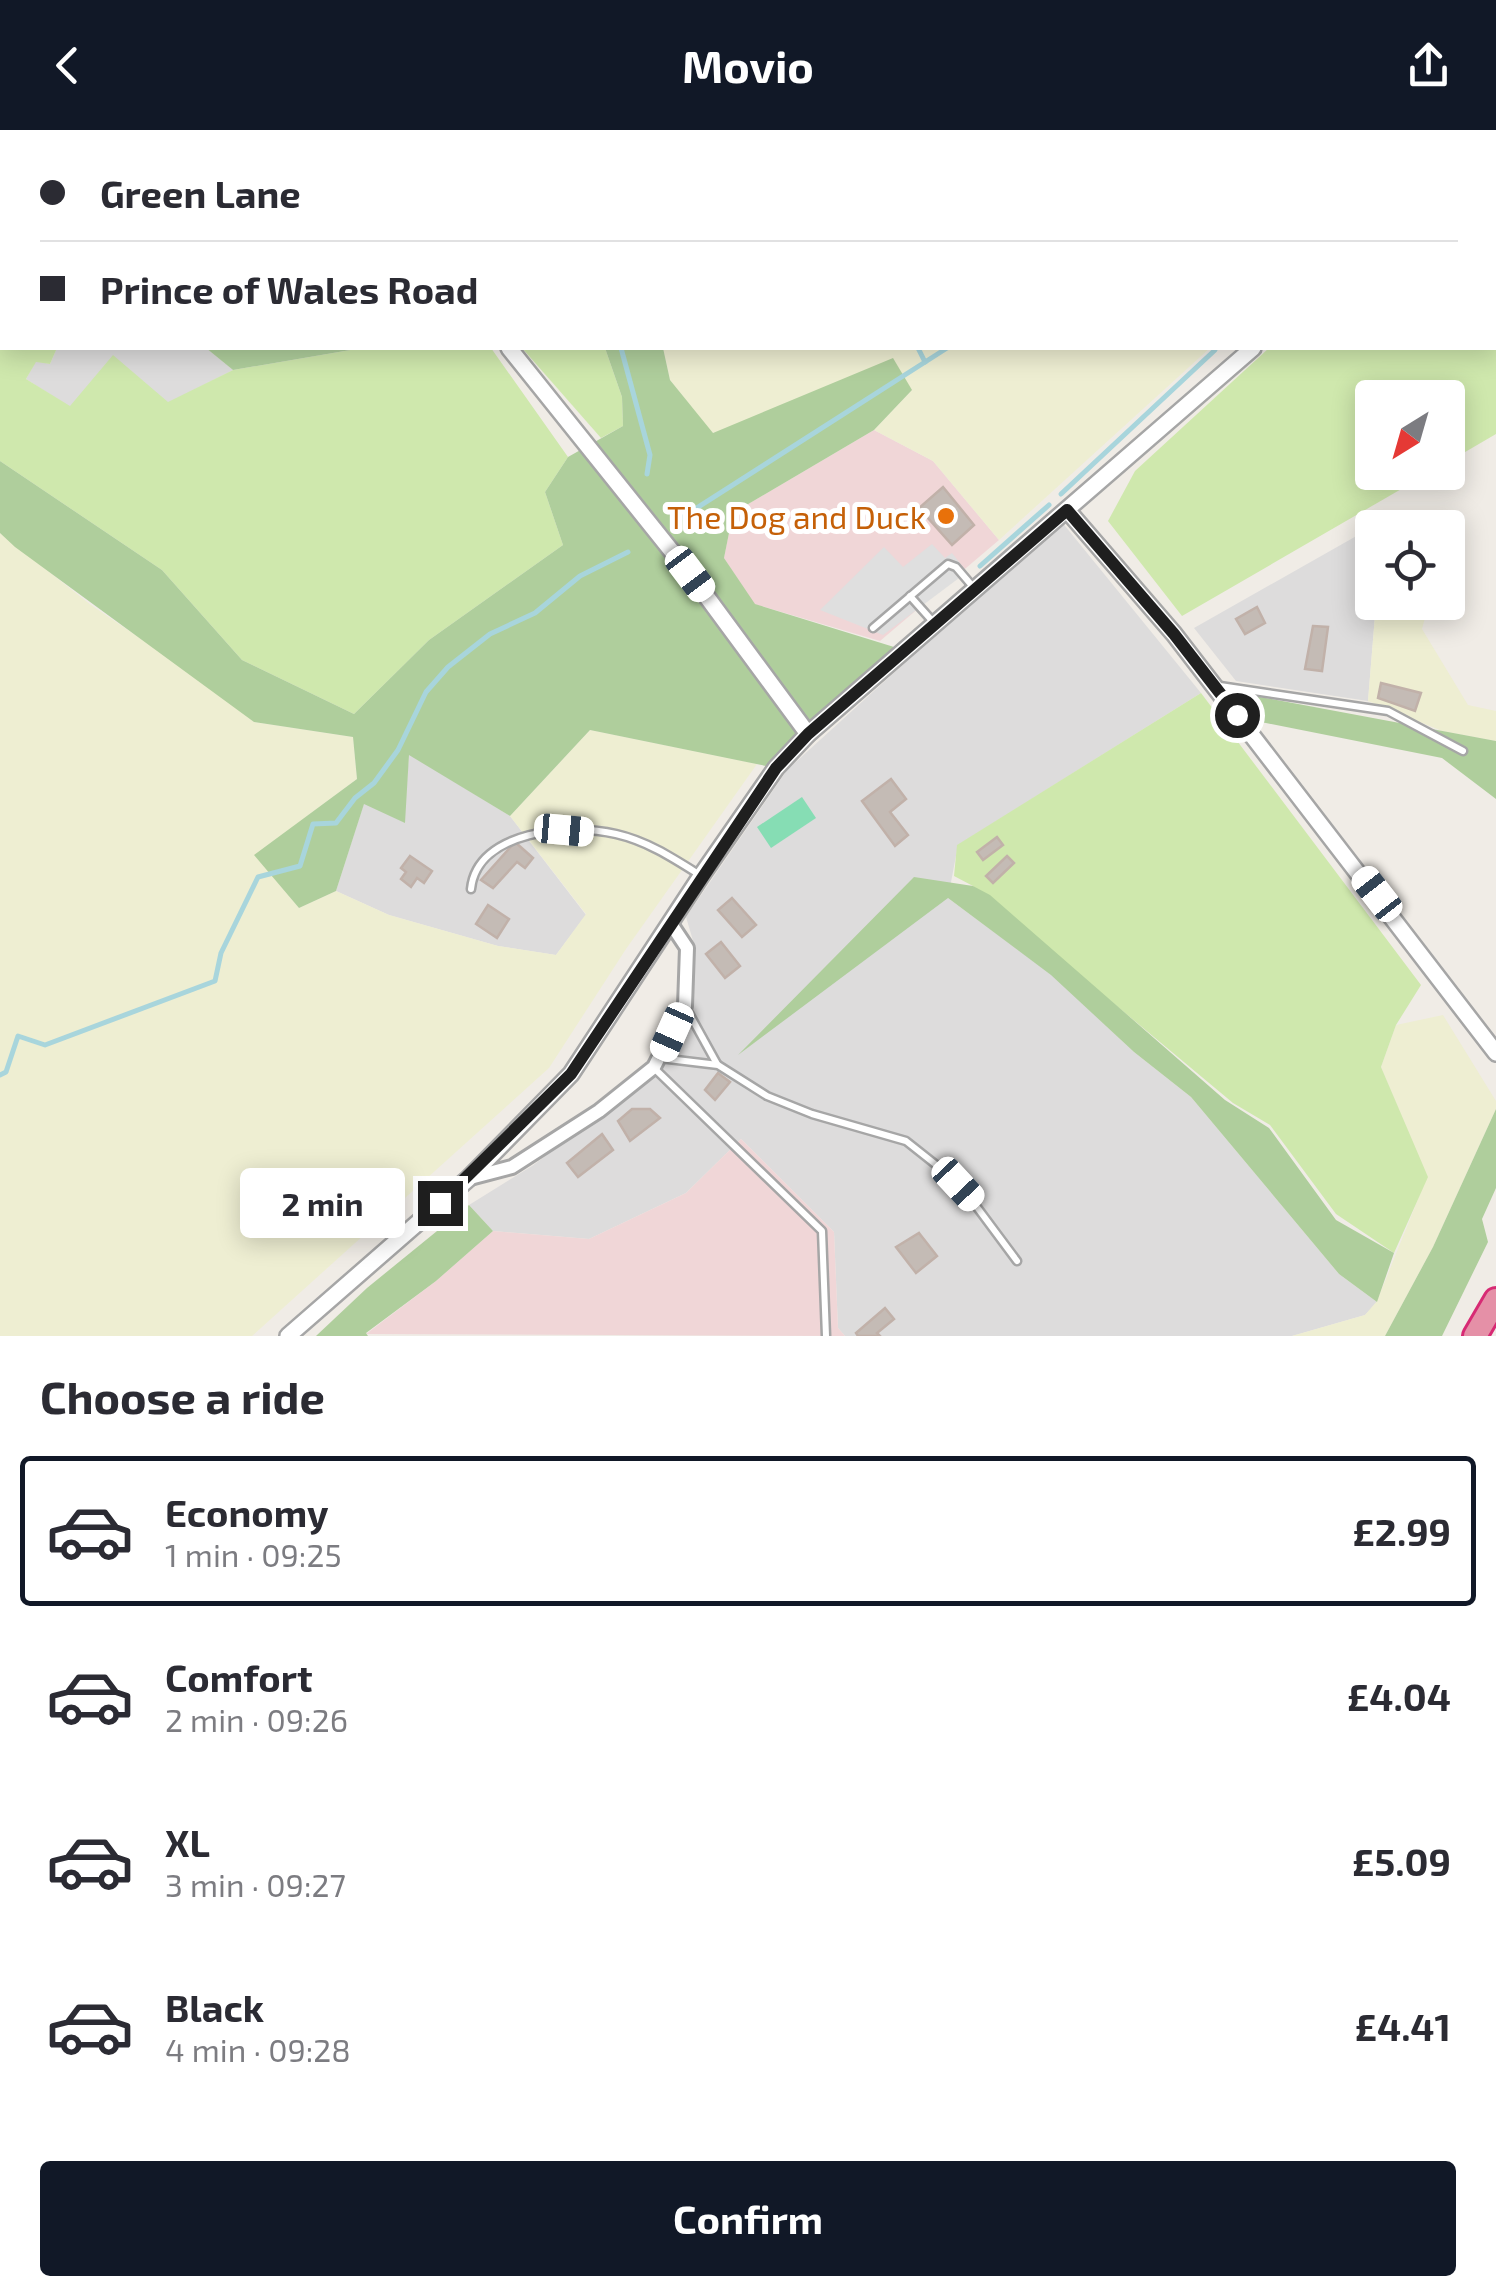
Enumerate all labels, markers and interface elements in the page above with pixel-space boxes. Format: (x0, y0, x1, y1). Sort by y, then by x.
icon: back (40, 38, 95, 93)
text: Movio (682, 38, 814, 92)
icon: share (1401, 38, 1456, 93)
text: Green Lane (100, 170, 301, 216)
text: Prince of Wales Road (100, 266, 478, 312)
north arrow (1355, 380, 1465, 490)
map controls (1355, 380, 1465, 620)
place label: The Dog and Duck (667, 497, 926, 535)
marker: The Dog and Duck (935, 505, 957, 527)
button: locate (1355, 510, 1465, 620)
car (660, 541, 720, 607)
route start (1215, 693, 1260, 738)
car (533, 812, 595, 848)
car (1347, 861, 1407, 927)
car (646, 998, 698, 1066)
car (927, 1152, 989, 1216)
callout: 2 min (240, 1168, 405, 1238)
route end (418, 1181, 463, 1226)
text: 2 min (282, 1184, 363, 1222)
text: Choose a ride (40, 1369, 325, 1423)
icon: car (45, 1486, 135, 1576)
text: Economy (165, 1489, 329, 1535)
text: £2.99 (1353, 1508, 1451, 1554)
text: 1 min · 09:25 (165, 1535, 342, 1573)
icon: car (45, 1651, 135, 1741)
text: Comfort (165, 1654, 313, 1700)
text: £4.04 (1347, 1673, 1451, 1719)
text: 2 min · 09:26 (165, 1700, 348, 1738)
icon: car (45, 1816, 135, 1906)
text: XL (165, 1819, 210, 1865)
text: £5.09 (1352, 1838, 1451, 1884)
text: 3 min · 09:27 (165, 1865, 346, 1903)
icon: car (45, 1981, 135, 2071)
text: Black (165, 1984, 264, 2030)
text: £4.41 (1355, 2003, 1451, 2049)
text: 4 min · 09:28 (165, 2030, 351, 2068)
button: Confirm (40, 2161, 1456, 2276)

